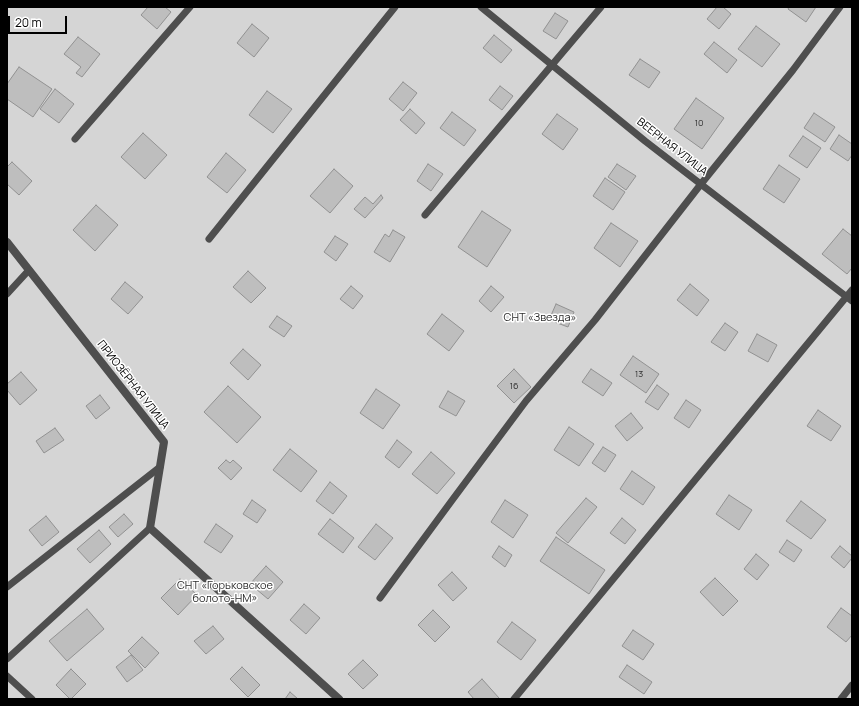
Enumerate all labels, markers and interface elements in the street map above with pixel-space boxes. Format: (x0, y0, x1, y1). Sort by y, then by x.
scale bar (10, 8, 69, 34)
text: 20 m (15, 14, 42, 31)
street label: ВЕЕРНАЯ УЛИЦА (634, 115, 710, 179)
house number: 10 (695, 118, 703, 128)
park label: СНТ «Звезда» (504, 311, 576, 325)
street label: ПРИОЗЁРНАЯ УЛИЦА (94, 338, 172, 432)
house number: 13 (635, 369, 643, 379)
house number: 16 (509, 381, 519, 391)
park label: СНТ «Горьковское болото-НМ» (177, 579, 273, 605)

